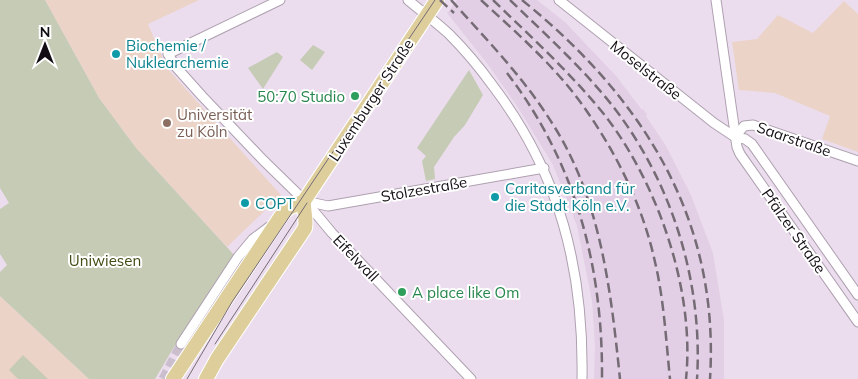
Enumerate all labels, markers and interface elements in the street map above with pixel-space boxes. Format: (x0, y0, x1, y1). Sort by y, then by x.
north arrow (20, 20, 70, 70)
text: N (40, 23, 50, 41)
street label: Luxemburger Straße (324, 35, 418, 165)
place label: Biochemie / Nuklearchemie (126, 36, 229, 72)
street label: Moselstraße (607, 36, 685, 104)
marker: Biochemie / Nuklearchemie (110, 48, 122, 60)
place label: 50:70 Studio (257, 87, 345, 106)
marker: 50:70 Studio (349, 90, 361, 102)
place label: Universität zu Köln (177, 105, 252, 141)
marker: Universität zu Köln (161, 117, 173, 129)
street label: Saarstraße (754, 117, 834, 161)
street label: Stolzestraße (379, 172, 469, 206)
place label: Caritasverband für die Stadt Köln e.V. (505, 179, 635, 215)
street label: Pfälzer Straße (758, 185, 830, 277)
marker: Caritasverband für die Stadt Köln e.V. (489, 191, 501, 203)
place label: COPT (255, 194, 295, 213)
marker: COPT (239, 197, 251, 209)
street label: Eifelwall (329, 231, 383, 285)
park label: Uniwiesen (69, 251, 141, 270)
place label: A place like Om (412, 283, 519, 302)
marker: A place like Om (396, 286, 408, 298)

